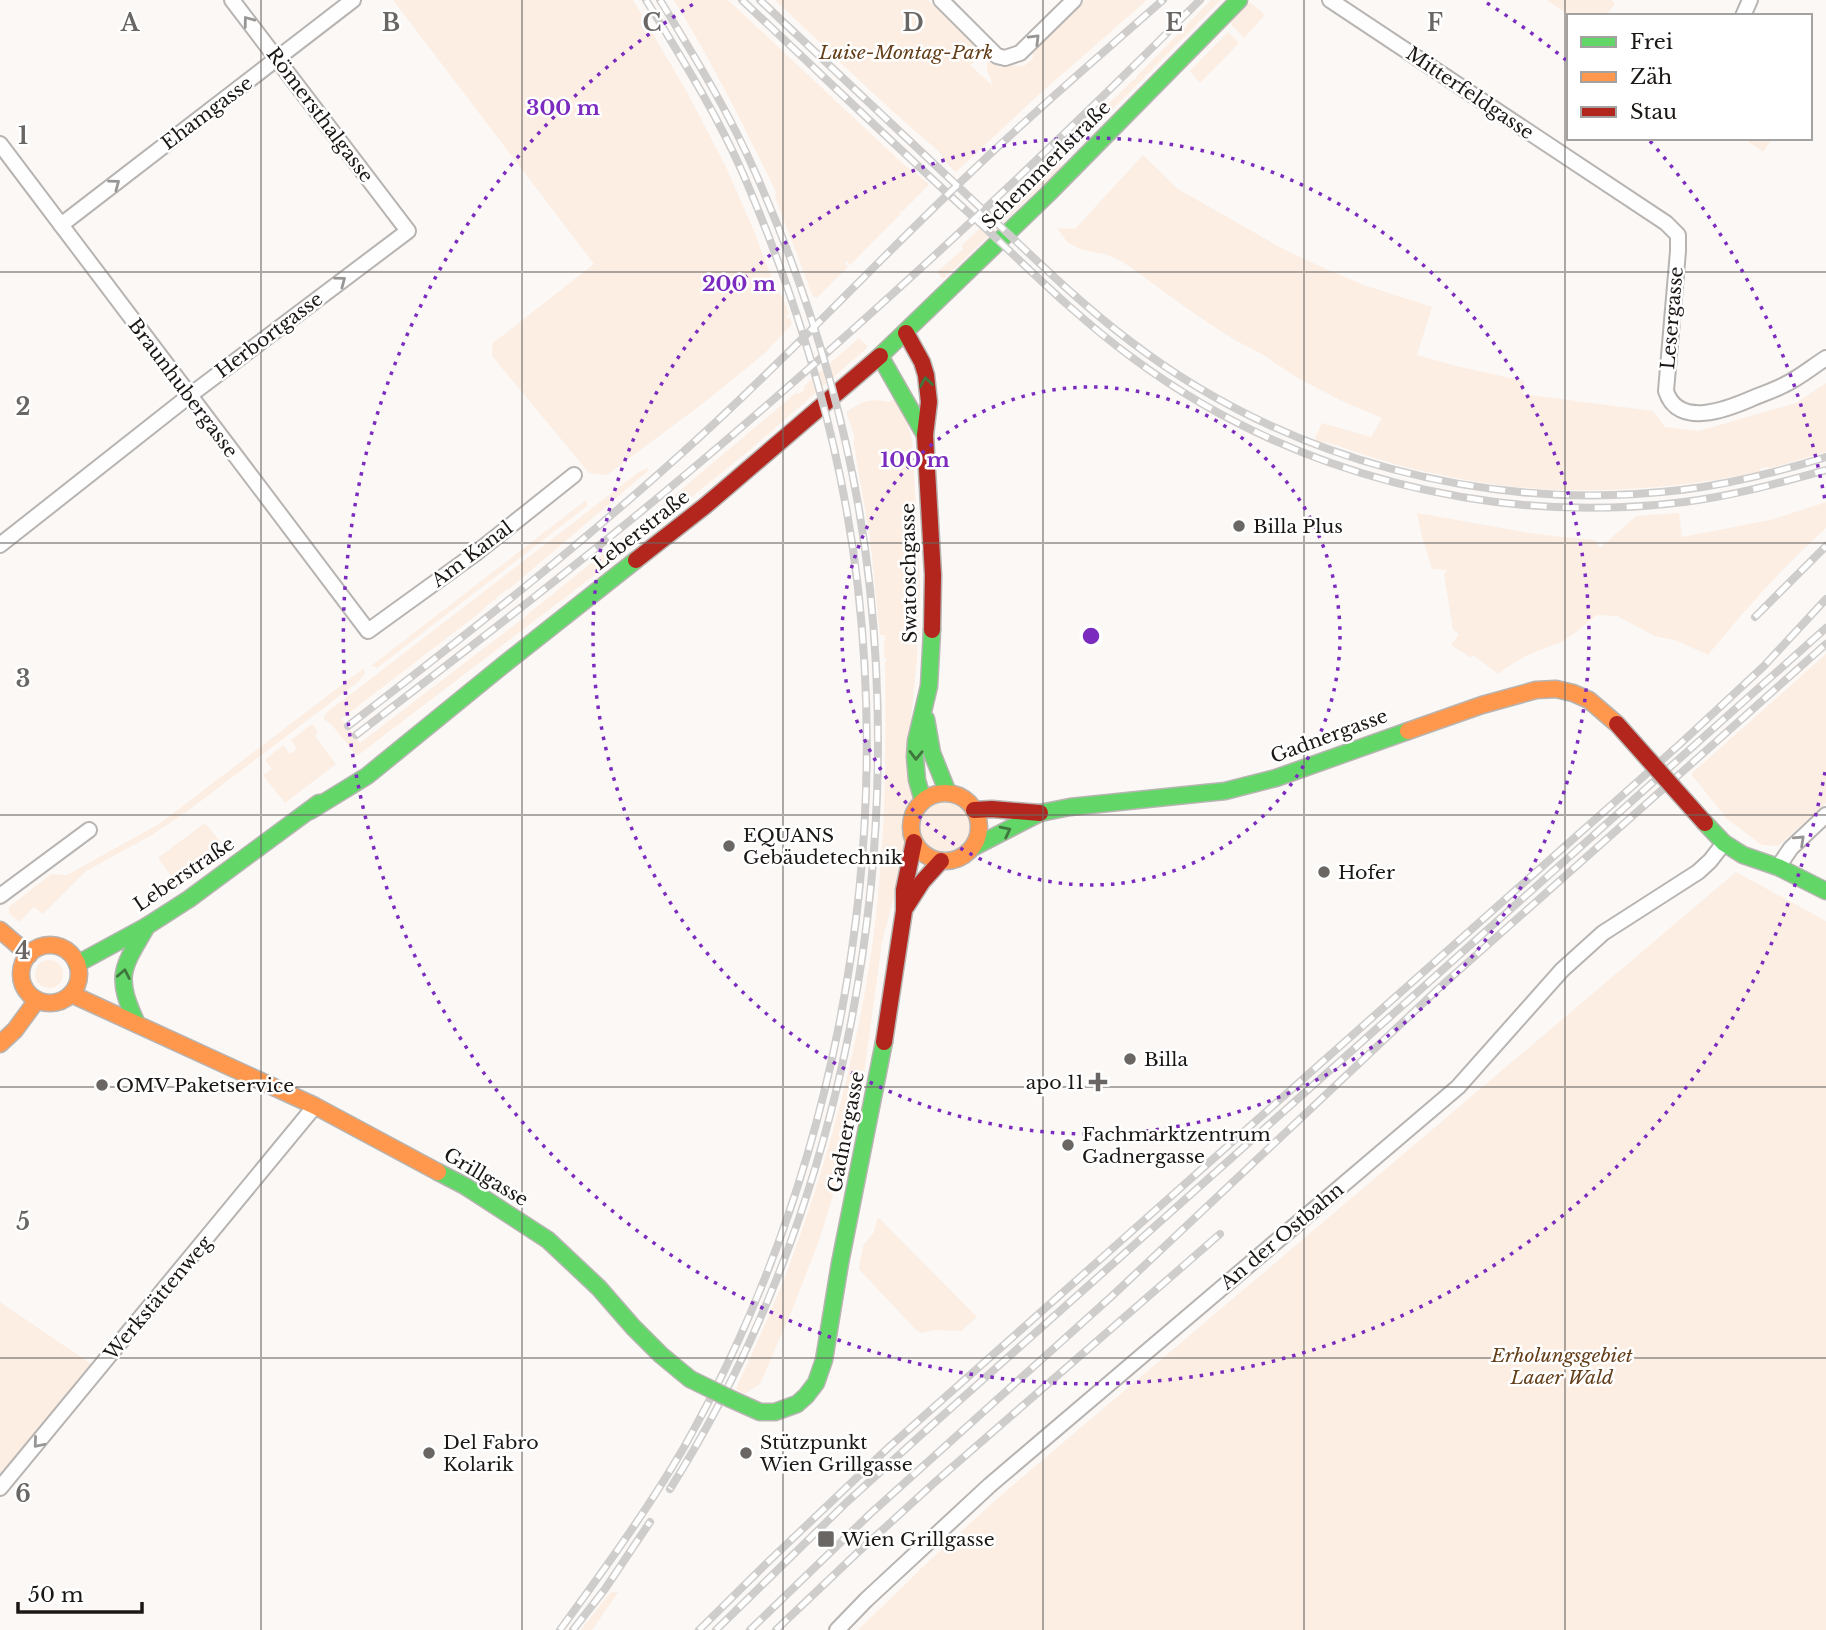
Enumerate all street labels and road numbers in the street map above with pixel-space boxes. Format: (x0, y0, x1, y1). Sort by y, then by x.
street label: Mitterfeldgasse (1402, 42, 1538, 144)
street label: Römersthalgasse (262, 43, 378, 187)
street label: Ehamgasse (157, 71, 257, 155)
street label: Schemmerlstraße (977, 96, 1115, 234)
street label: Lesergasse (1656, 266, 1688, 370)
street label: Herbortgasse (211, 287, 327, 383)
street label: Braunhubergasse (123, 314, 243, 462)
street label: Leberstraße (588, 485, 694, 575)
street label: Swatoschgasse (896, 503, 922, 643)
street label: Am Kanal (426, 516, 517, 593)
street label: Gadnergasse (1267, 704, 1391, 768)
street label: Leberstraße (129, 832, 239, 916)
street label: Gadnergasse (823, 1069, 869, 1195)
street label: Grillgasse (440, 1143, 532, 1211)
street label: An der Ostbahn (1215, 1178, 1348, 1295)
street label: Werkstättenweg (99, 1231, 217, 1366)

